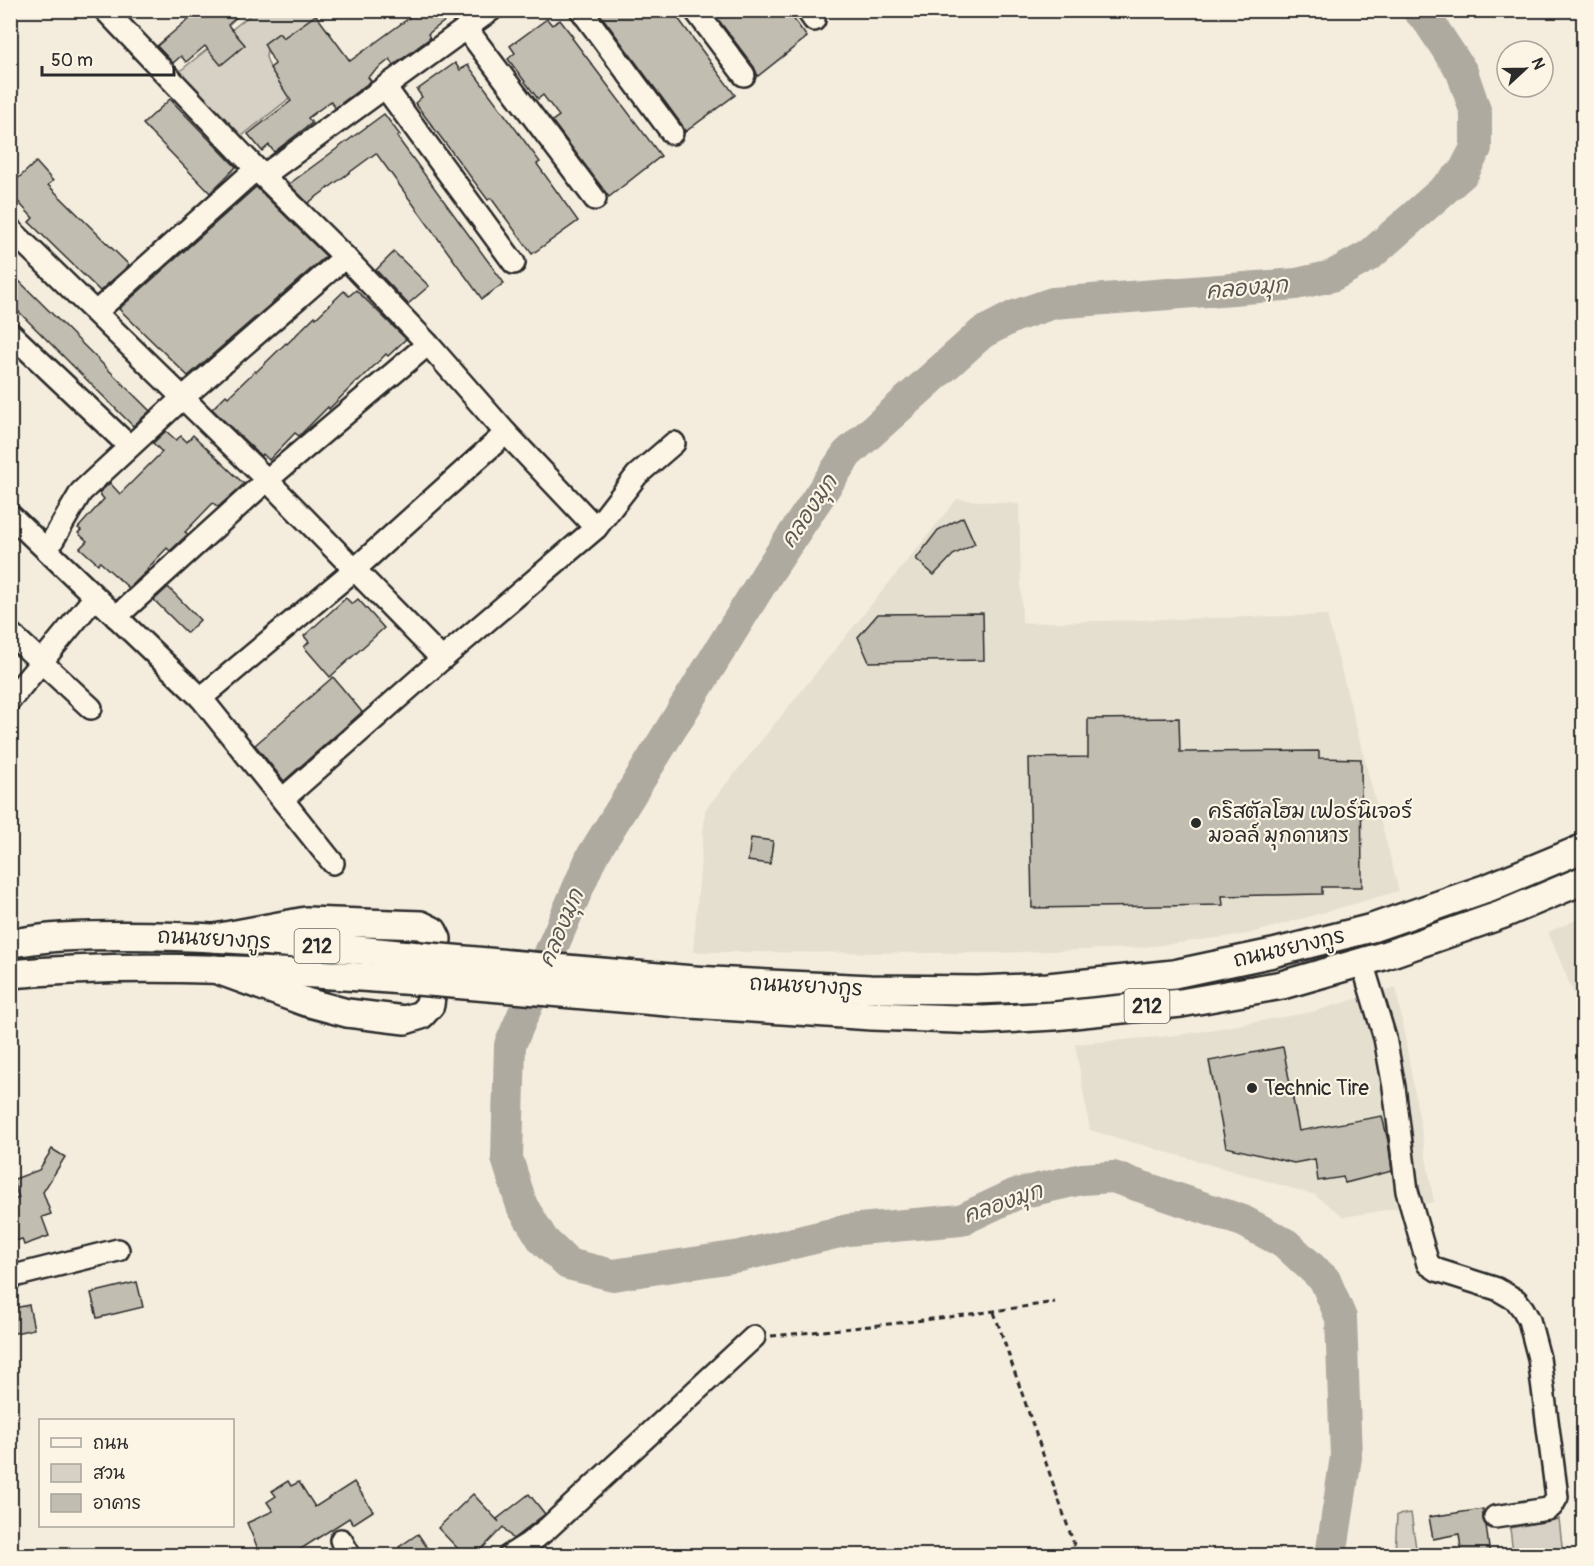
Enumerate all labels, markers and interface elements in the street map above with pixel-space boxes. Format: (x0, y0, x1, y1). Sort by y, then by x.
scale bar (42, 39, 174, 77)
north arrow (1495, 39, 1555, 99)
text: 50 m (51, 49, 93, 72)
text: N (1527, 55, 1549, 73)
water label: คลองมุก (1205, 270, 1291, 308)
water label: คลองมุก (774, 468, 846, 554)
place label: คริสตัลโฮม เฟอร์นิเจอร์ มอลล์ มุกดาหาร (1208, 798, 1413, 851)
marker: คริสตัลโฮม เฟอร์นิเจอร์ มอลล์ มุกดาหาร (1189, 816, 1203, 830)
water label: คลองมุก (532, 883, 592, 972)
street label: ถนนชยางกูร (1231, 922, 1348, 976)
street label: ถนนชยางกูร (157, 923, 271, 957)
road number: 212 (294, 929, 340, 963)
street label: ถนนชยางกูร (749, 970, 863, 1004)
road number: 212 (1124, 989, 1170, 1023)
place label: Technic Tire (1264, 1075, 1370, 1102)
marker: Technic Tire (1245, 1081, 1259, 1095)
water label: คลองมุก (960, 1176, 1049, 1232)
legend (39, 1419, 234, 1527)
text: ถนน (93, 1432, 128, 1455)
text: สวน (93, 1462, 125, 1485)
text: อาคาร (93, 1492, 141, 1515)

